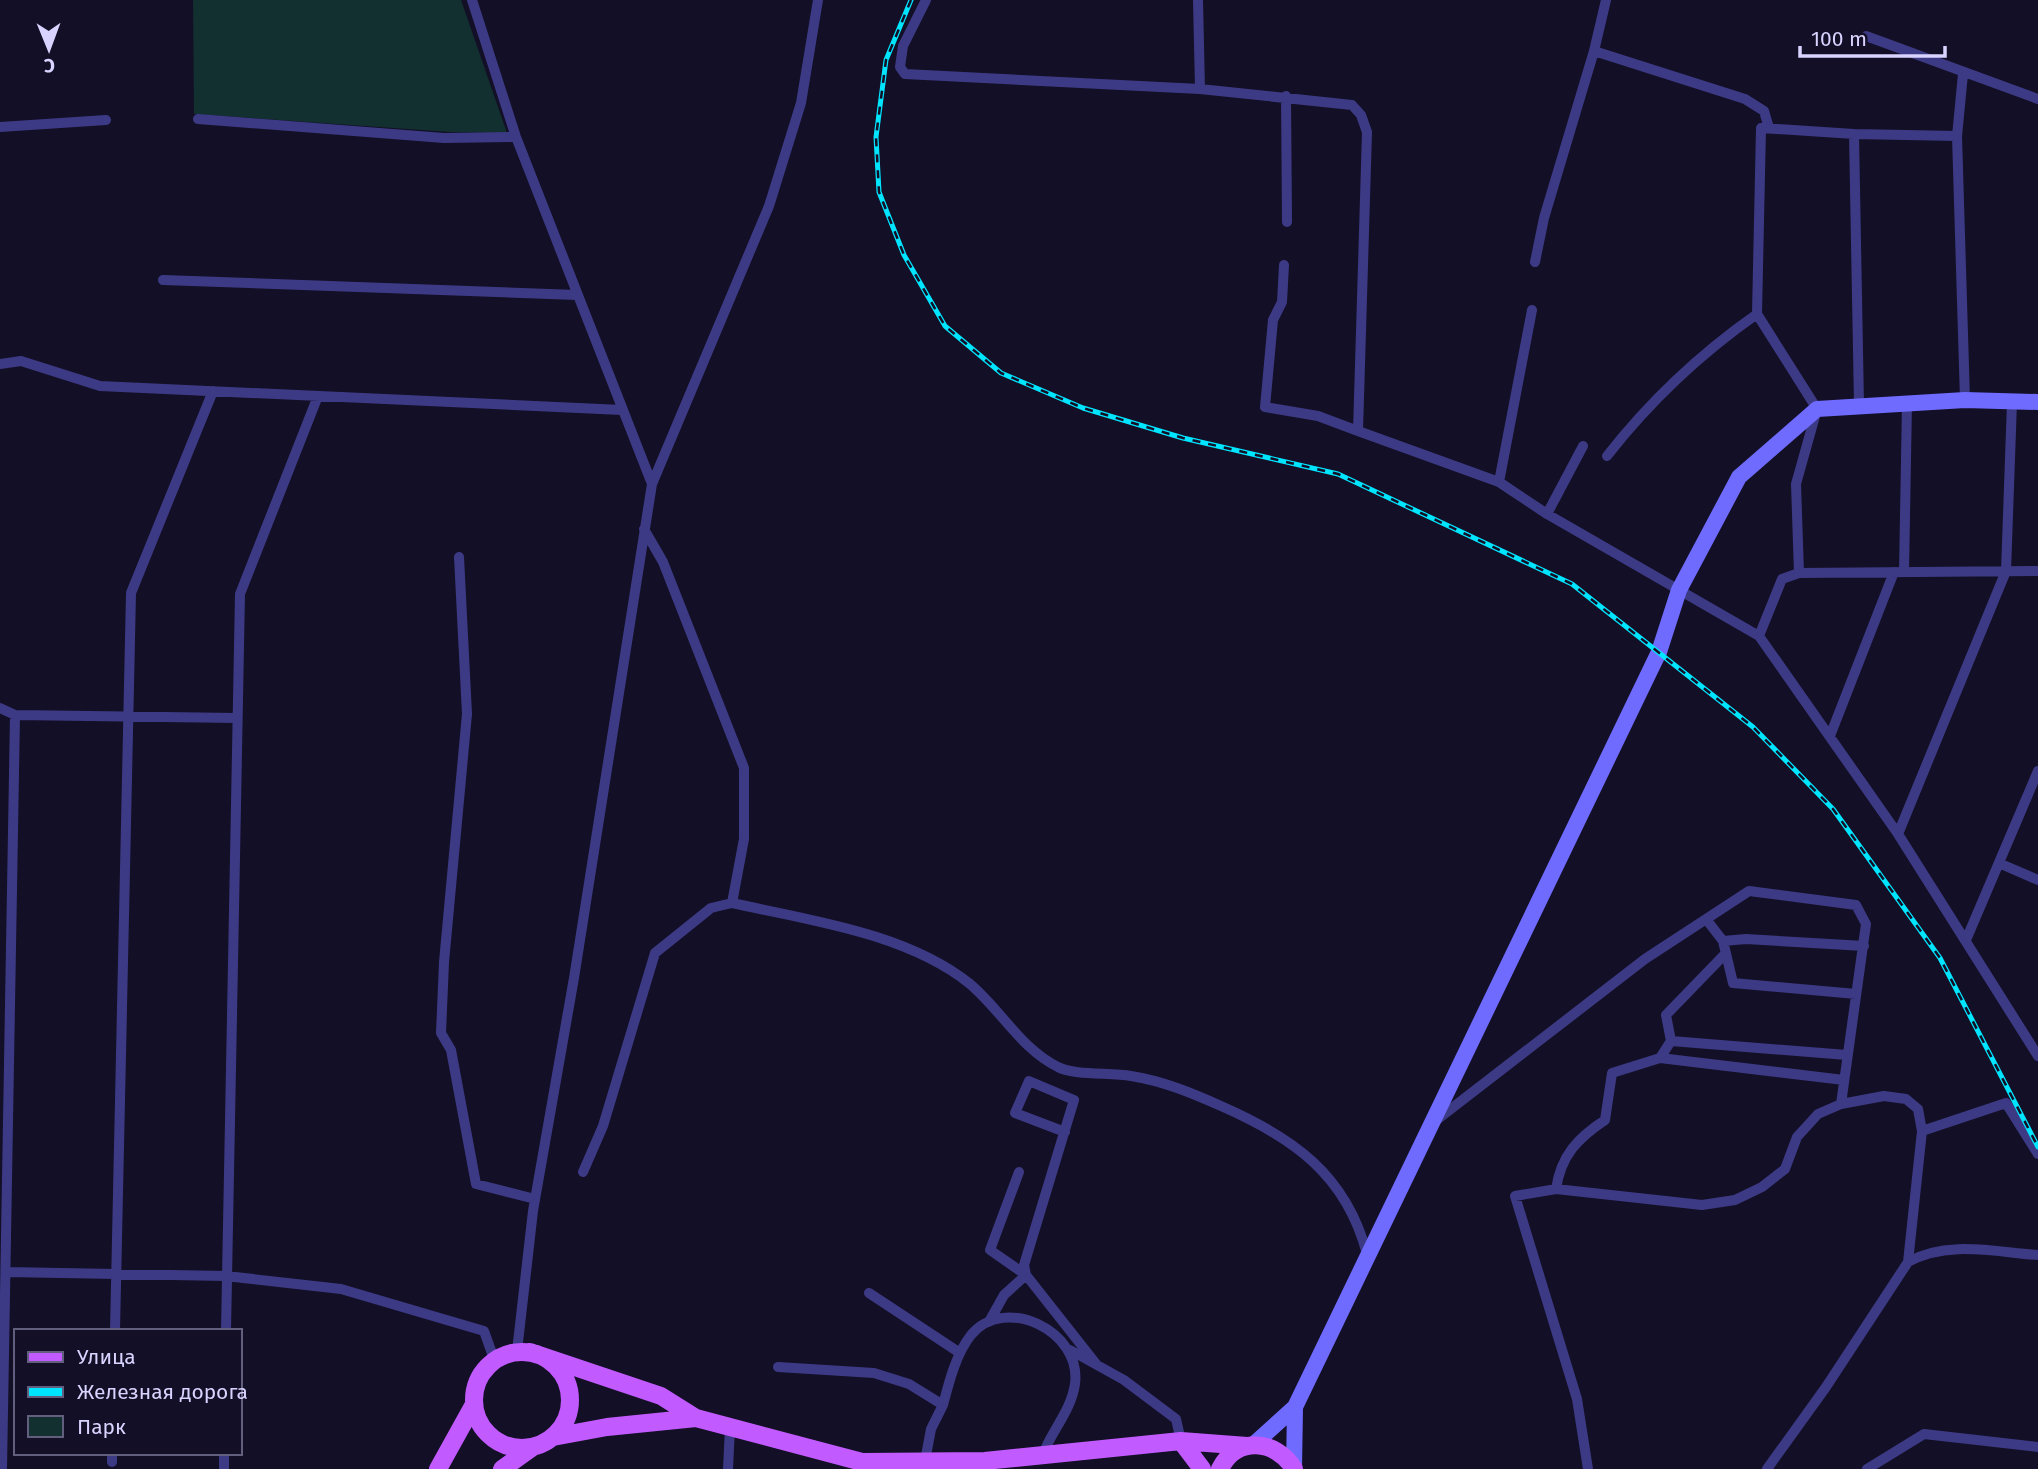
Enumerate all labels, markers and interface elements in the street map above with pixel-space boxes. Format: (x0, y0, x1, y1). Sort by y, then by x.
north arrow (14, 14, 84, 84)
scale bar (1800, 14, 1945, 58)
text: 100 m (1811, 26, 1867, 52)
text: С (44, 54, 55, 77)
legend (14, 1329, 242, 1455)
text: Улица (77, 1344, 136, 1370)
text: Железная дорога (77, 1379, 248, 1405)
text: Парк (77, 1414, 126, 1440)

